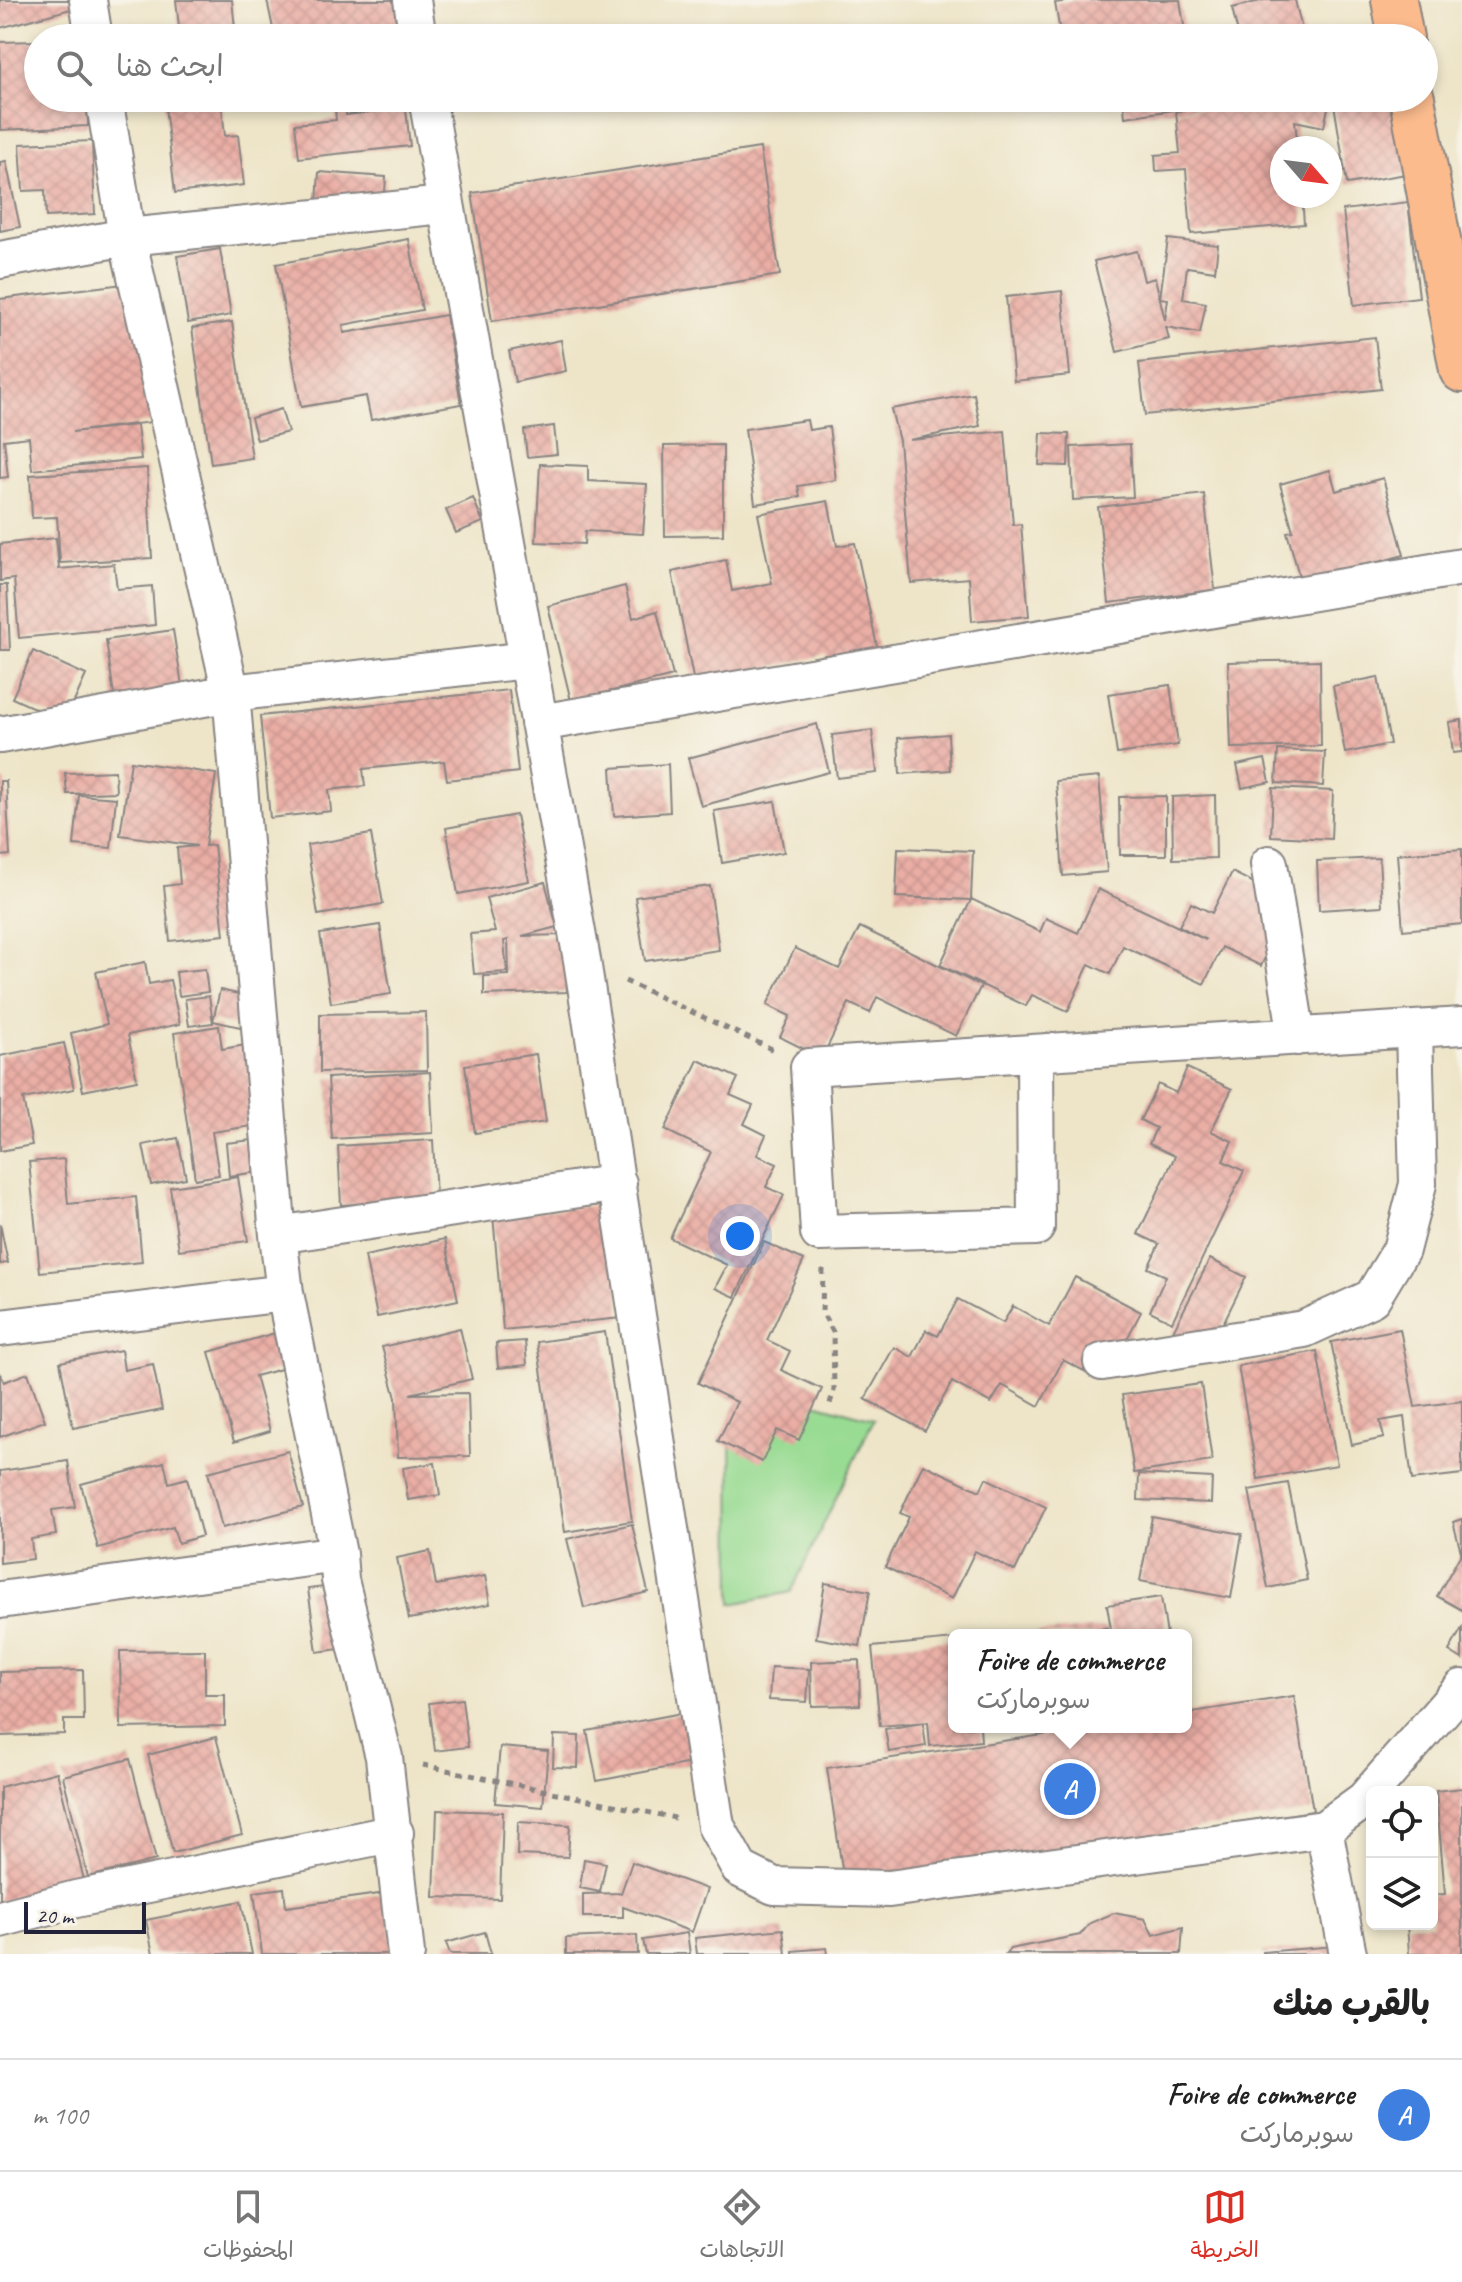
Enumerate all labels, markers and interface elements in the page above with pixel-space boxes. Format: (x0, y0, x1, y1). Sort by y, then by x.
search box (24, 24, 1438, 112)
icon: search (52, 46, 96, 90)
text: ابحث هنا (116, 47, 224, 85)
north arrow (1270, 136, 1342, 208)
your location (720, 1216, 760, 1256)
popup (948, 1629, 1192, 1733)
text: Foire de commerce (976, 1641, 1164, 1679)
text: سوبرماركت (976, 1683, 1091, 1716)
pin: A (1044, 1759, 1096, 1819)
map controls (1366, 1786, 1438, 1930)
button: locate (1366, 1786, 1438, 1858)
button: layers (1366, 1858, 1438, 1930)
scale bar (24, 1898, 146, 1934)
text: 20 m (36, 1902, 73, 1930)
text: بالقرب منك (1273, 1982, 1430, 2025)
text: Foire de commerce (1167, 2075, 1354, 2113)
text: 100 m (32, 2099, 88, 2132)
text: A (1397, 2099, 1411, 2132)
text: سوبرماركت (1240, 2117, 1354, 2150)
tab: المحفوظات (203, 2185, 294, 2269)
tab: الاتجاهات (699, 2185, 784, 2269)
tab: الخريطة (1190, 2185, 1259, 2269)

